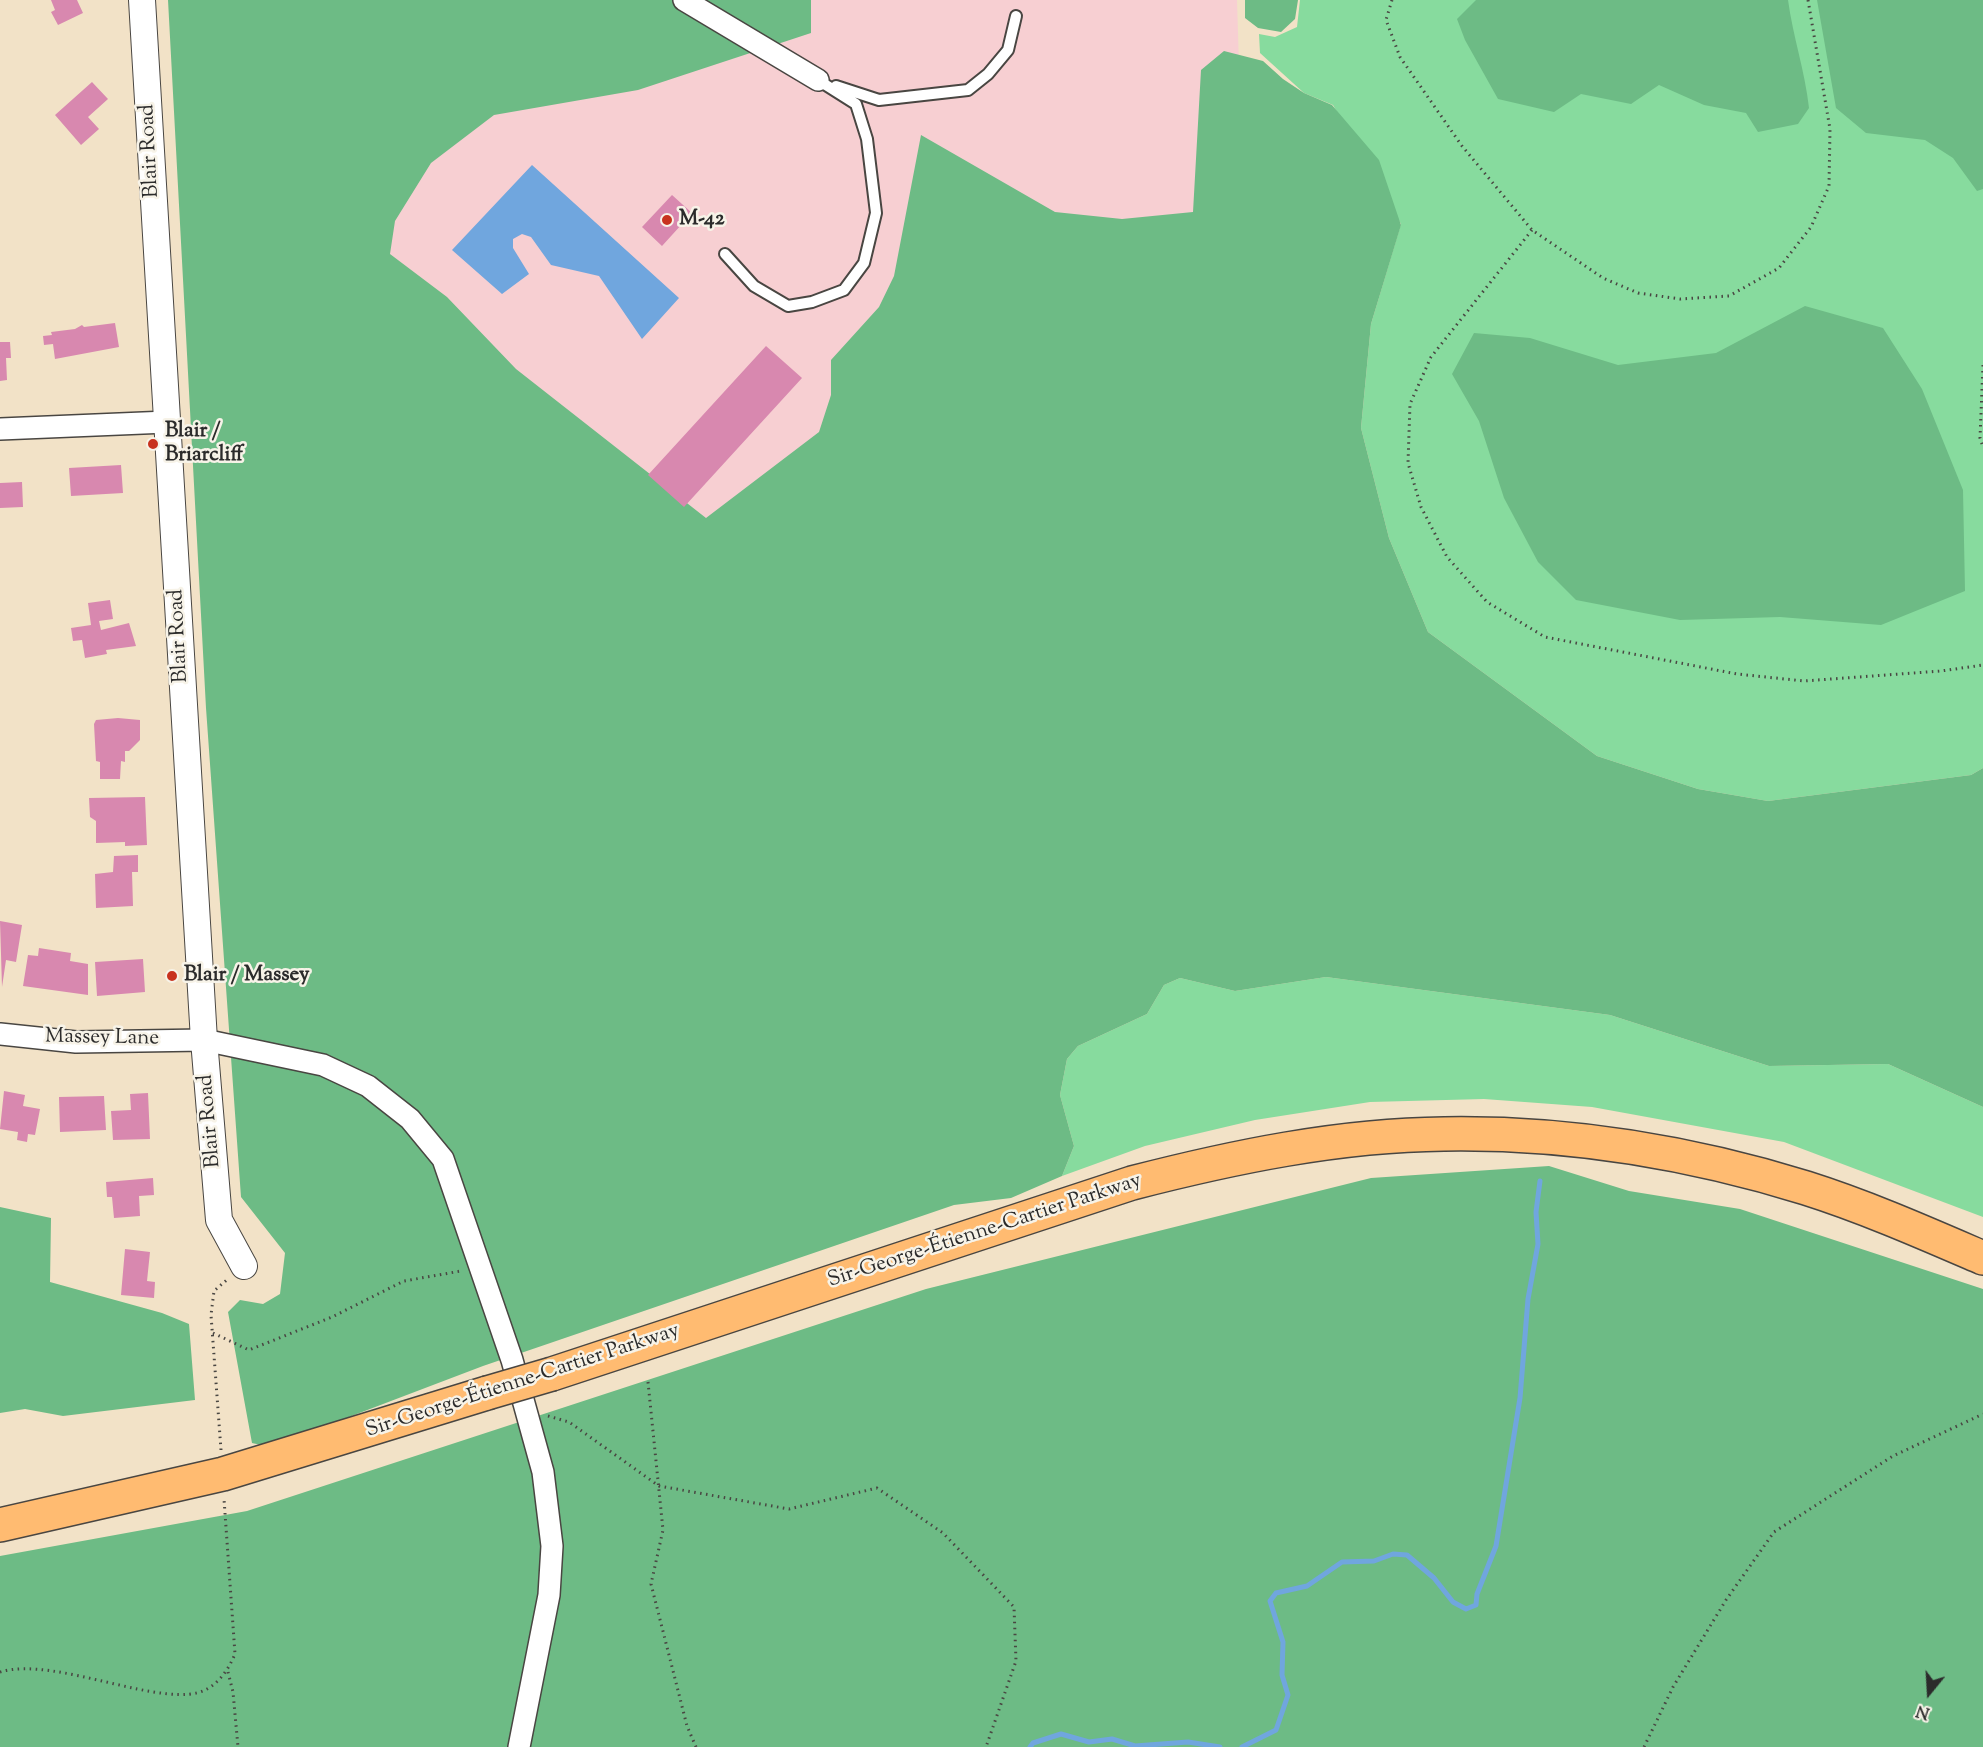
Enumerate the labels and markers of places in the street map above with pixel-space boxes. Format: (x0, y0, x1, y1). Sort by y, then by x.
place label: M-42 (679, 207, 725, 233)
marker: M-42 (660, 213, 674, 227)
place label: Blair / Briarcliff (165, 419, 243, 469)
marker: Blair / Briarcliff (146, 437, 160, 451)
place label: Blair / Massey (184, 963, 309, 989)
marker: Blair / Massey (165, 969, 179, 983)

